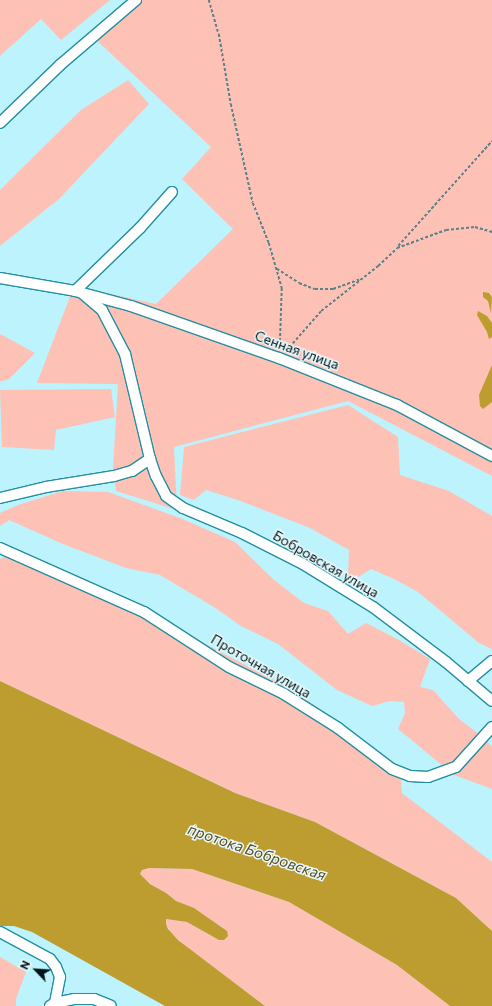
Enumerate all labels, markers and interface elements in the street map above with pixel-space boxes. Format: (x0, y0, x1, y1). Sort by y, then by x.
street label: Сенная улица (253, 327, 341, 373)
street label: Бобровская улица (270, 527, 382, 601)
street label: Проточная улица (208, 631, 314, 701)
water label: протока Бобровская (186, 820, 328, 884)
north arrow (16, 950, 56, 990)
text: N (17, 958, 32, 971)

